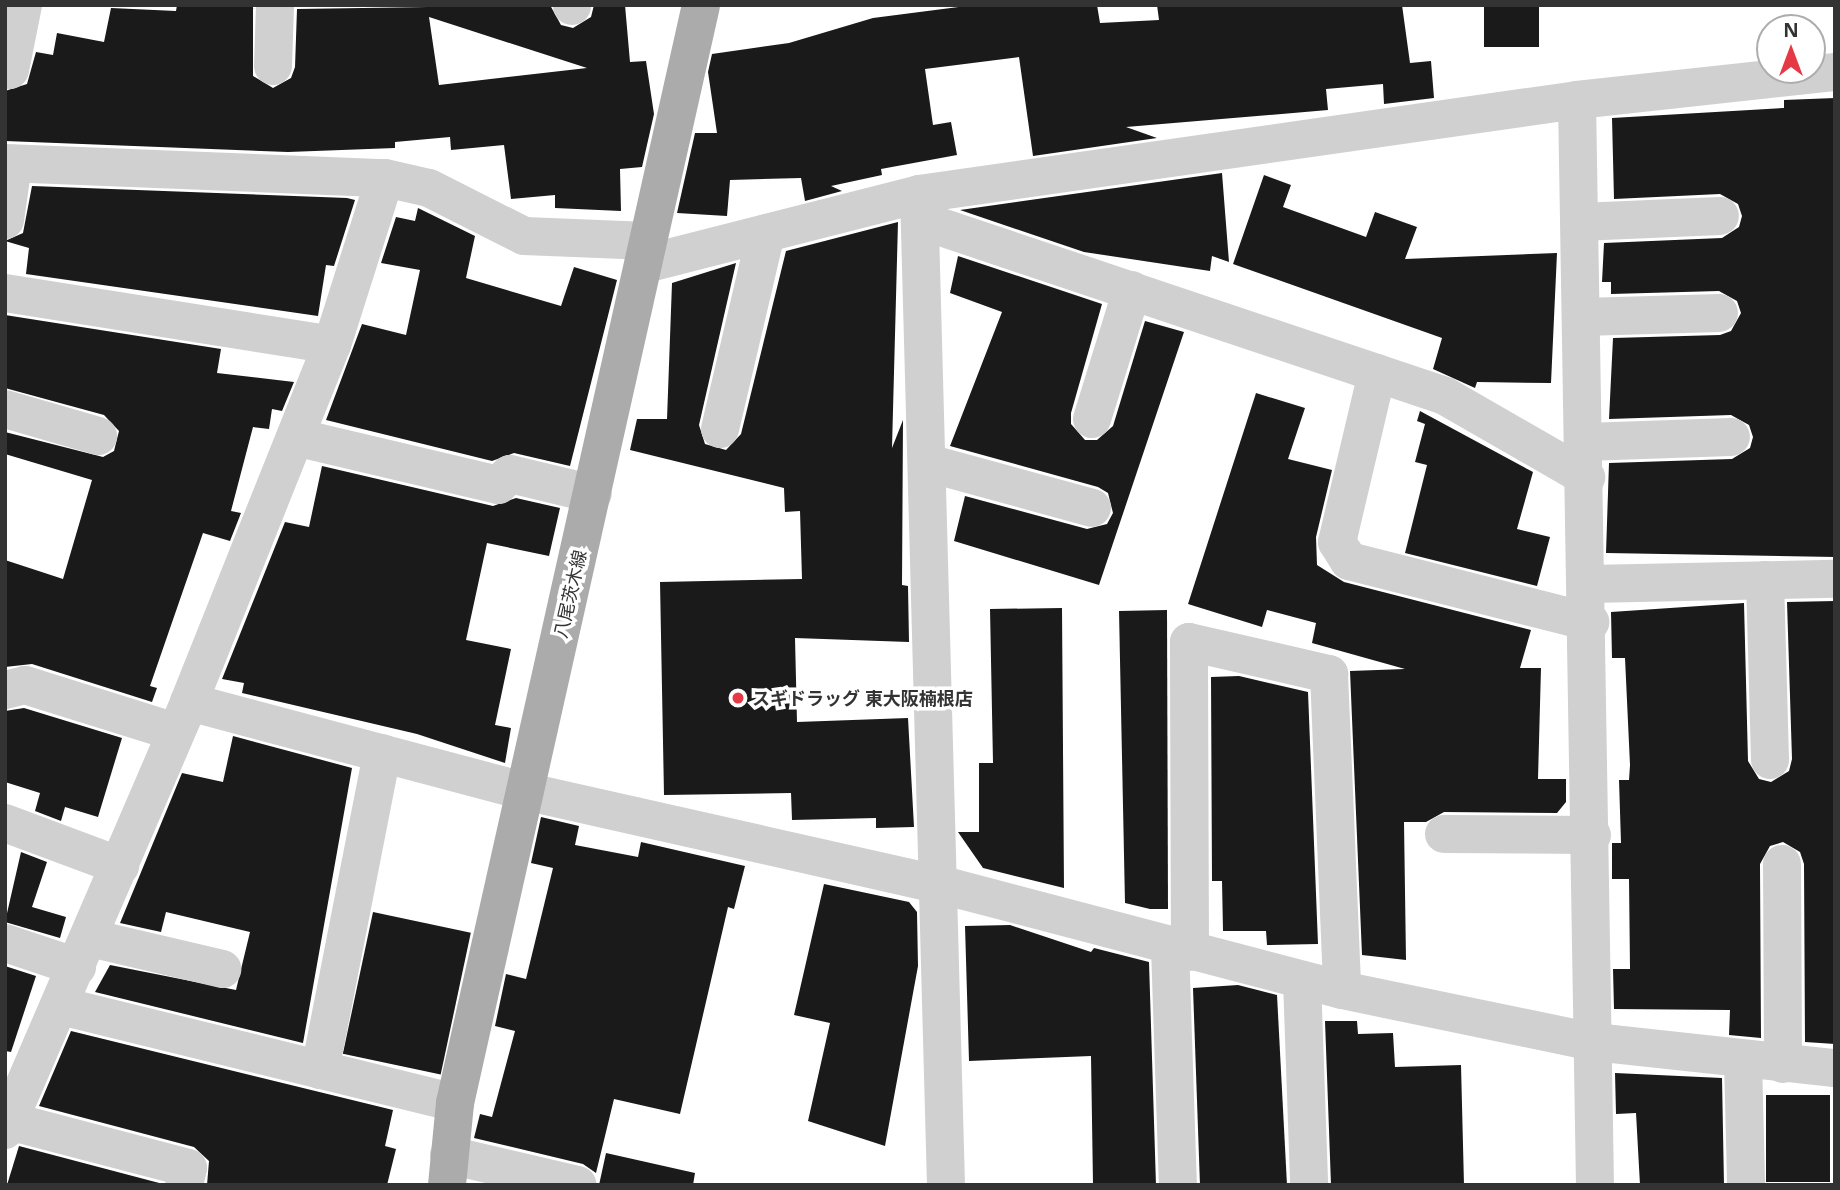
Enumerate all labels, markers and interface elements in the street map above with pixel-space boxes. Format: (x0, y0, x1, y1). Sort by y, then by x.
north arrow (1756, 14, 1826, 84)
text: N (1783, 17, 1799, 43)
street label: 八尾茨木線 (549, 548, 591, 640)
place label: スギドラッグ 東大阪楠根店 (752, 687, 973, 709)
marker: スギドラッグ 東大阪楠根店 (730, 690, 746, 706)

